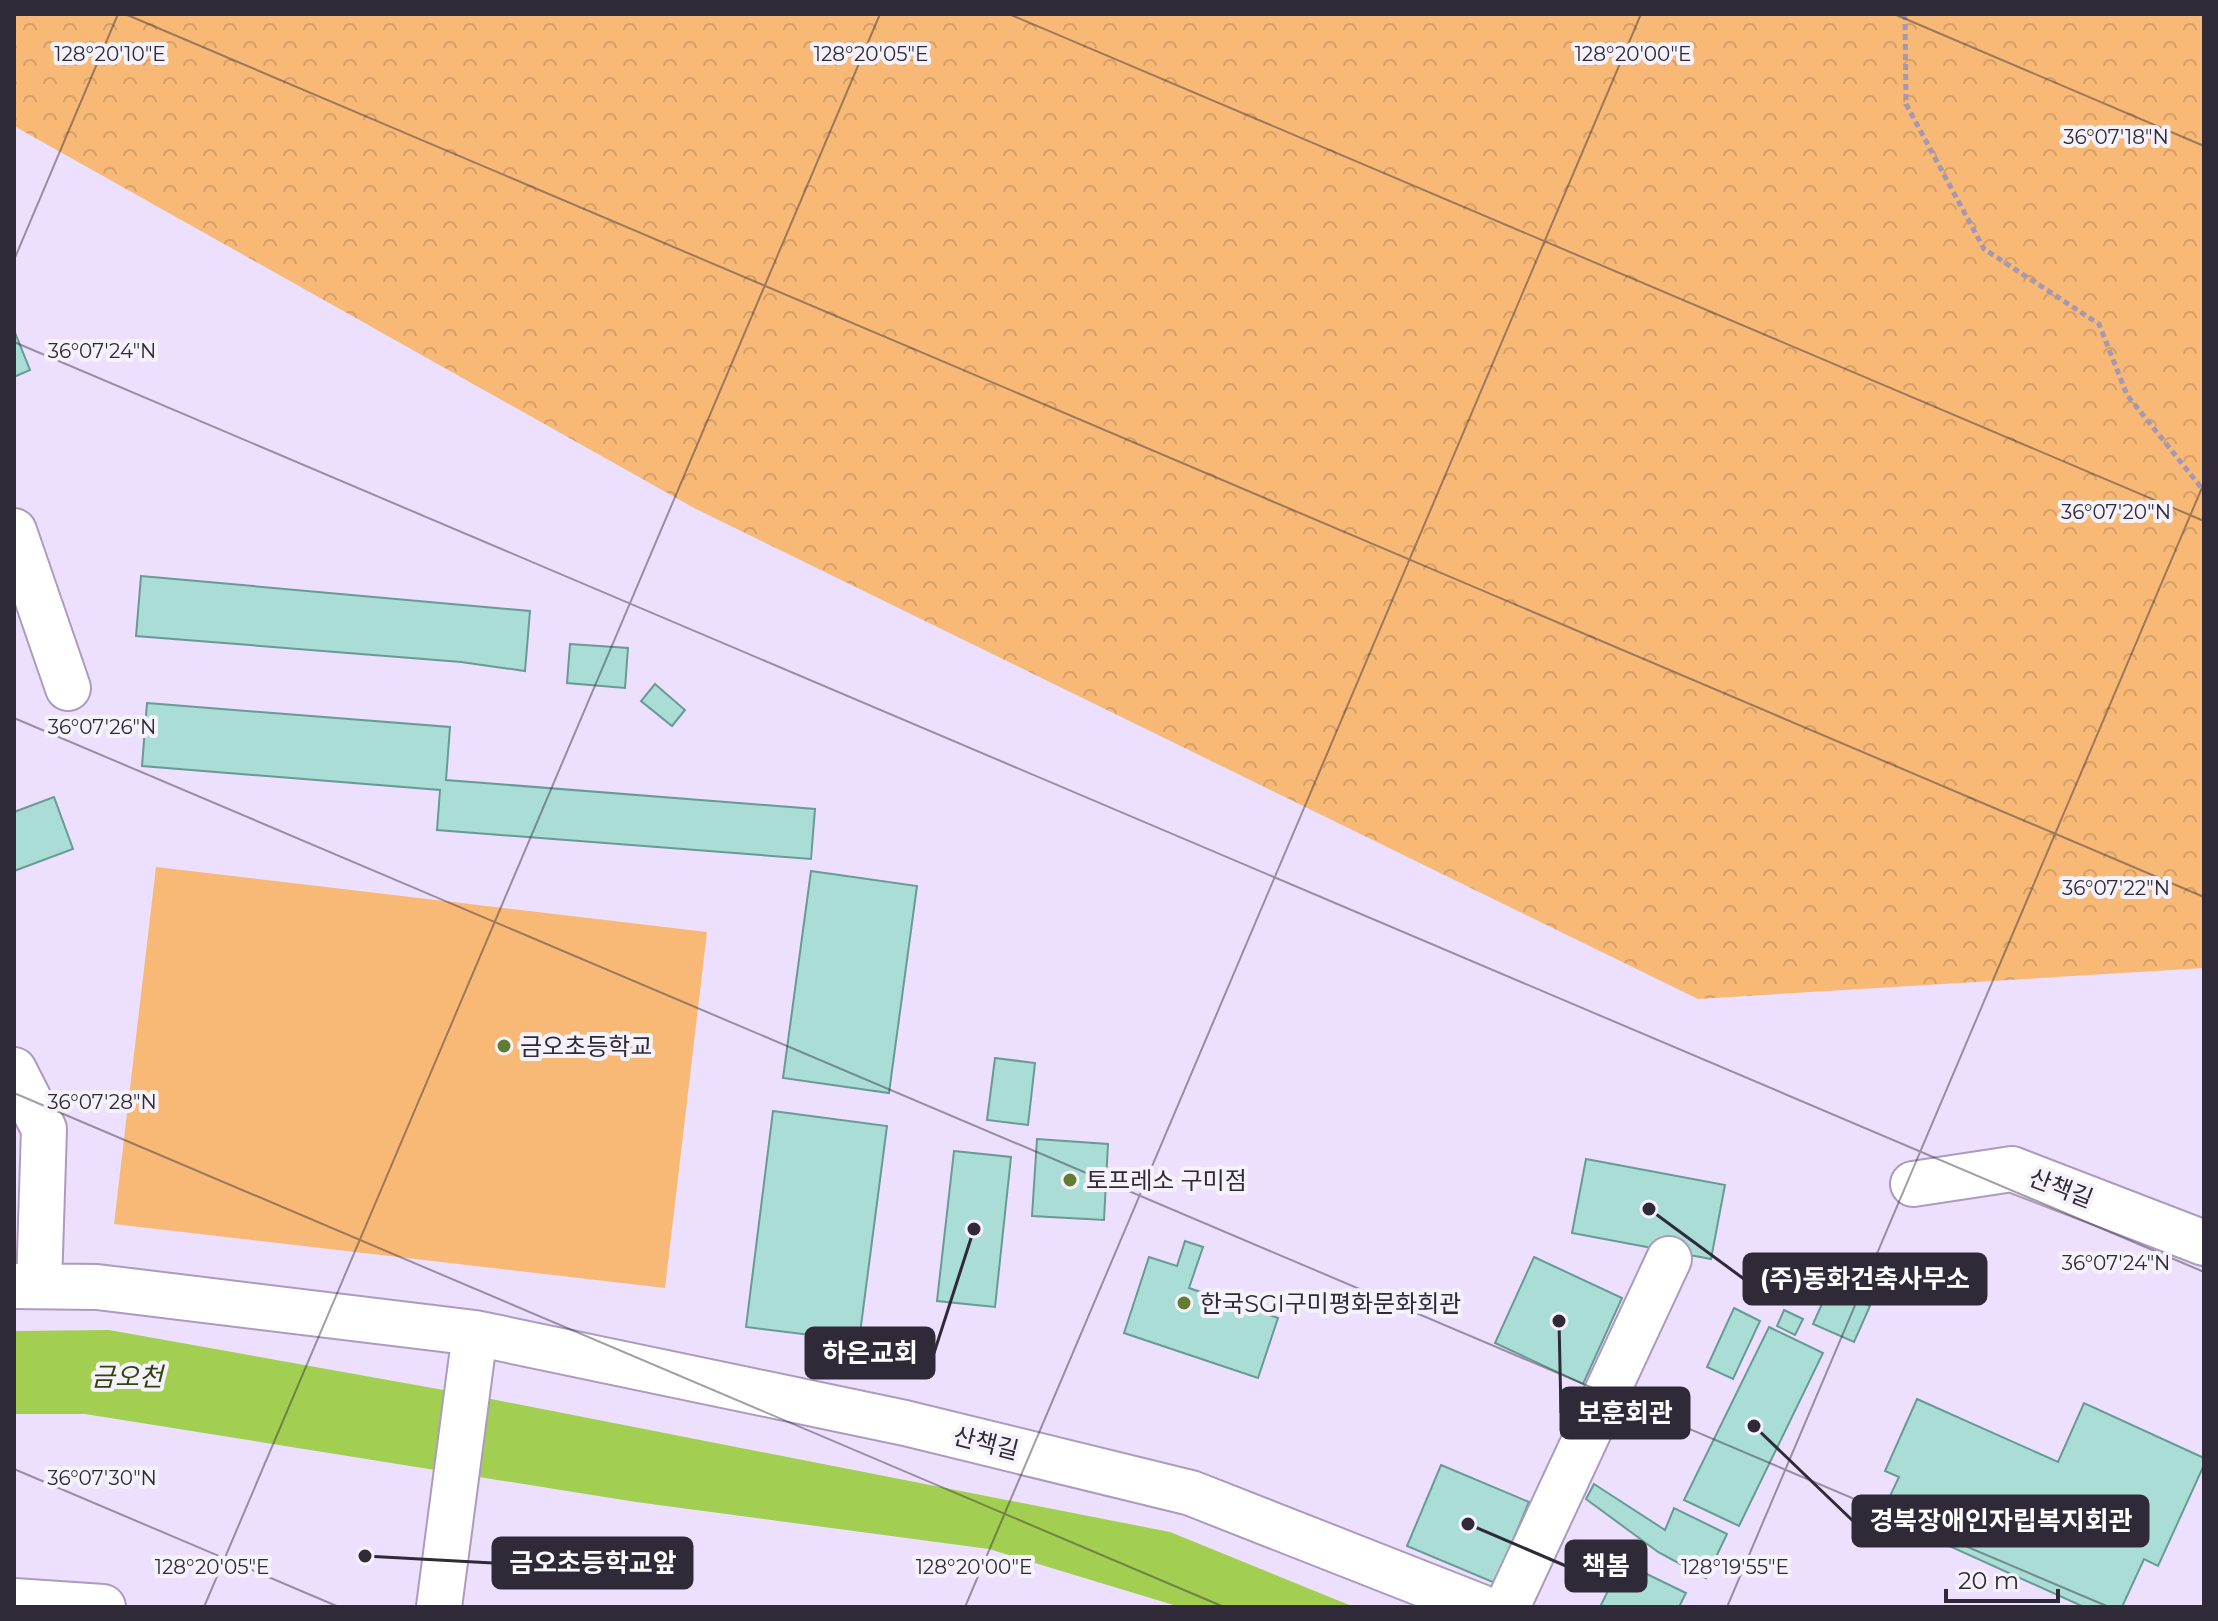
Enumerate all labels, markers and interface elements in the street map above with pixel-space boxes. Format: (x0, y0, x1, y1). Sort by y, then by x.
text: 128°20'10"E (54, 42, 166, 66)
text: 128°20'05"E (814, 42, 928, 66)
text: 128°20'00"E (1575, 42, 1691, 66)
text: 36°07'18"N (2063, 125, 2169, 149)
text: 36°07'24"N (48, 339, 156, 363)
text: 36°07'20"N (2061, 500, 2171, 524)
text: 36°07'26"N (48, 715, 156, 739)
text: 36°07'22"N (2062, 876, 2170, 900)
place label: 금오초등학교 (520, 1032, 652, 1061)
marker: 금오초등학교 (495, 1037, 513, 1055)
text: 36°07'28"N (47, 1090, 157, 1114)
street label: 산책길 (2025, 1163, 2097, 1213)
place label: 토프레소 구미점 (1086, 1166, 1247, 1195)
marker: 토프레소 구미점 (1061, 1171, 1079, 1189)
text: 36°07'24"N (2062, 1251, 2170, 1275)
callout: (주)동화건축사무소 (1744, 1254, 1986, 1304)
text: (주)동화건축사무소 (1760, 1263, 1970, 1295)
place label: 한국SGI구미평화문화회관 (1200, 1289, 1461, 1318)
marker: 한국SGI구미평화문화회관 (1175, 1294, 1193, 1312)
callout: 하은교회 (806, 1328, 934, 1378)
text: 하은교회 (822, 1337, 918, 1369)
water label: 금오천 (91, 1361, 166, 1393)
callout: 보훈회관 (1561, 1388, 1689, 1438)
text: 보훈회관 (1577, 1397, 1673, 1429)
street label: 산책길 (950, 1421, 1022, 1465)
text: 36°07'30"N (47, 1466, 157, 1490)
callout: 경북장애인자립복지회관 (1853, 1496, 2148, 1546)
text: 경북장애인자립복지회관 (1869, 1505, 2133, 1537)
callout: 금오초등학교앞 (493, 1538, 692, 1588)
callout: 책봄 (1566, 1541, 1646, 1591)
text: 금오초등학교앞 (509, 1547, 677, 1579)
text: 책봄 (1582, 1550, 1630, 1582)
scale bar (1946, 1553, 2058, 1603)
text: 128°20'05"E (155, 1555, 269, 1579)
text: 128°20'00"E (916, 1555, 1032, 1579)
text: 128°19'55"E (1681, 1555, 1789, 1579)
text: 20 m (1958, 1566, 2019, 1595)

